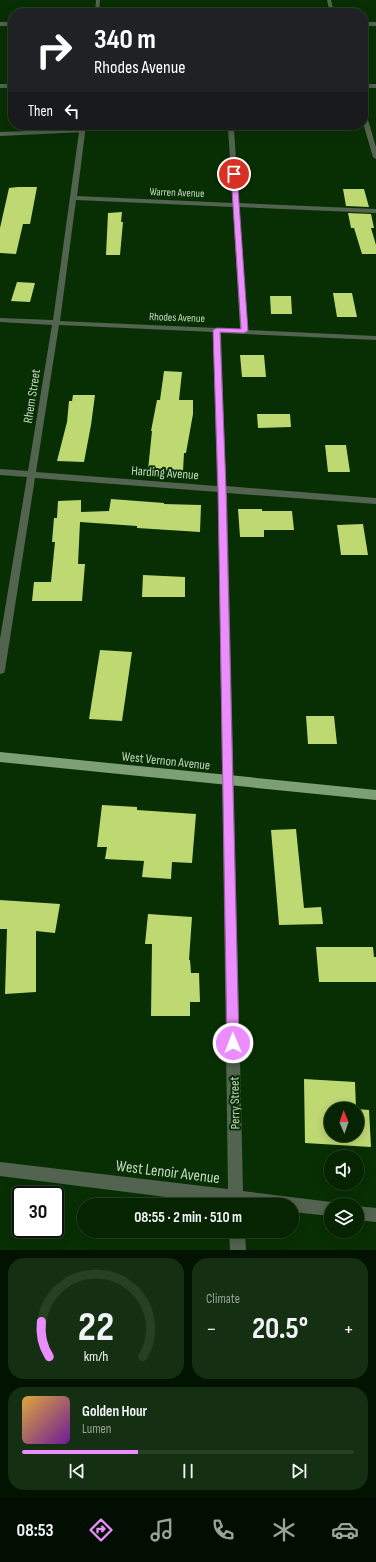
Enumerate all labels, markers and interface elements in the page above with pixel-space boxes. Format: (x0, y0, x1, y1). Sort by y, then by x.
text: 340 m (94, 23, 156, 56)
icon: right (28, 24, 80, 76)
text: Rhodes Avenue (94, 57, 186, 78)
icon: left (61, 100, 83, 122)
text: Then (28, 102, 53, 121)
pin (217, 157, 251, 191)
icon: arrive (223, 163, 245, 185)
street label: Warren Avenue (149, 185, 205, 200)
street label: Rhodes Avenue (149, 310, 205, 325)
street label: Rhem Street (20, 368, 44, 424)
street label: Harding Avenue (131, 463, 199, 483)
street label: West Vernon Avenue (121, 748, 211, 774)
position arrow (212, 1022, 254, 1064)
street label: Perry Street (227, 1076, 243, 1130)
north arrow (324, 1102, 364, 1142)
map controls (324, 1102, 364, 1238)
button: sound (324, 1150, 364, 1190)
street label: West Lenoir Avenue (115, 1157, 221, 1188)
speed limit sign: 30 (12, 1186, 64, 1238)
button: layers (324, 1198, 364, 1238)
text: 08:55 · 2 min · 510 m (134, 1208, 242, 1227)
text: Climate (206, 1291, 240, 1307)
text: 22 (78, 1302, 114, 1351)
text: 20.5° (252, 1311, 308, 1347)
text: − (206, 1316, 217, 1343)
text: + (343, 1316, 354, 1343)
text: km/h (84, 1347, 108, 1364)
text: Golden Hour (82, 1402, 147, 1421)
text: Lumen (82, 1421, 111, 1437)
icon: previous (66, 1460, 88, 1482)
icon: pause (177, 1460, 199, 1482)
icon: next (288, 1460, 310, 1482)
icon: directions (87, 1516, 115, 1544)
icon: music (148, 1516, 176, 1544)
icon: phone (209, 1516, 237, 1544)
icon: climate (270, 1516, 298, 1544)
icon: car (331, 1516, 359, 1544)
text: 08:53 (17, 1520, 54, 1541)

